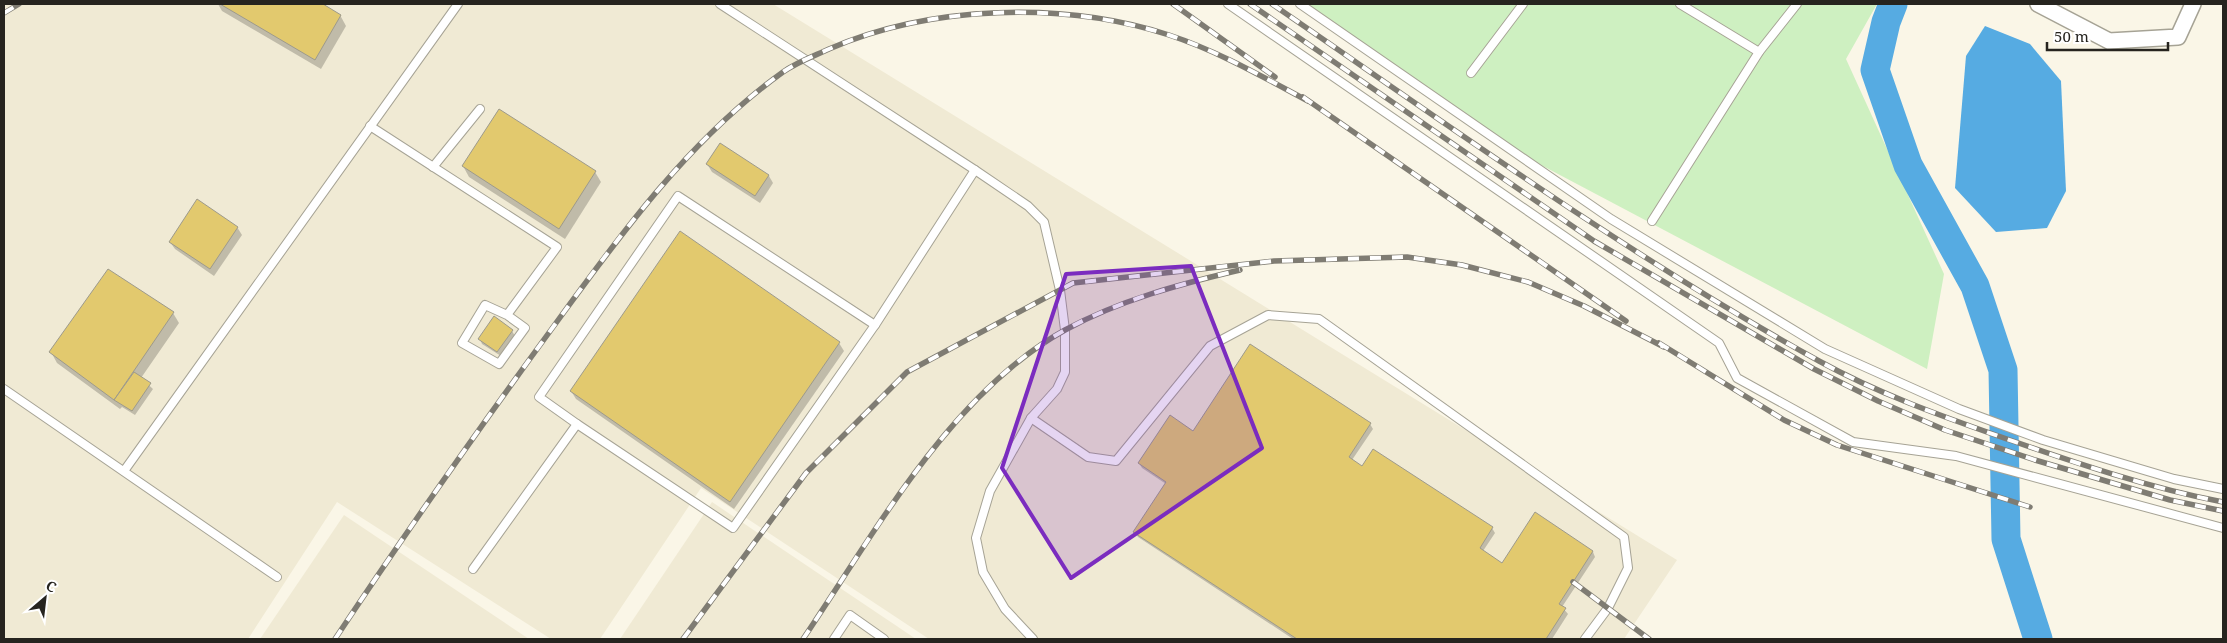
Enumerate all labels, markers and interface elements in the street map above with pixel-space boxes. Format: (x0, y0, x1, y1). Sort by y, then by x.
scale bar (2047, 20, 2168, 52)
text: 50 m (2054, 26, 2089, 46)
north arrow (20, 573, 70, 623)
text: С (43, 576, 60, 597)

